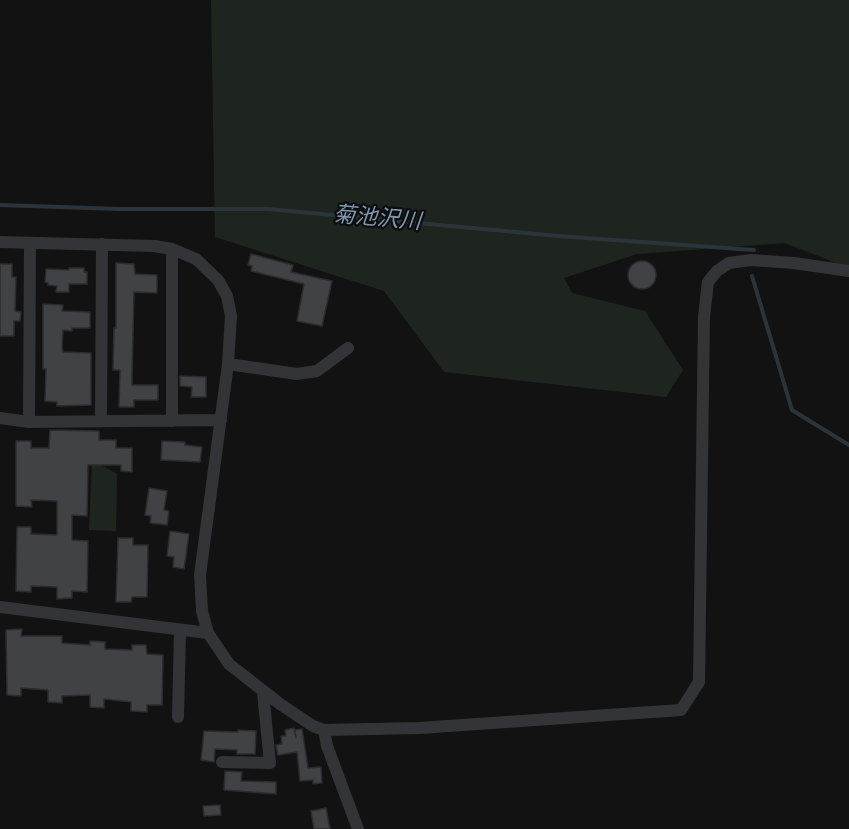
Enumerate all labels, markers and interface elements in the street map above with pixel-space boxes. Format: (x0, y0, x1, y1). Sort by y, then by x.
water label: 菊池沢川 (332, 202, 422, 236)

